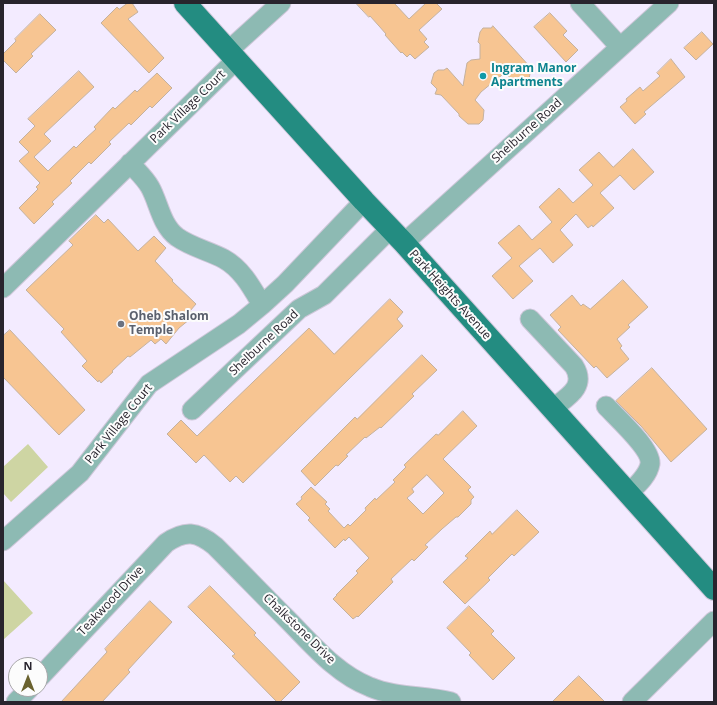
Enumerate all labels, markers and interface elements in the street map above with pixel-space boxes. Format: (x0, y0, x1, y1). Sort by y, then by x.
place label: Ingram Manor Apartments (491, 62, 577, 90)
street label: Park Village Court (147, 68, 229, 146)
marker: Ingram Manor Apartments (478, 71, 488, 81)
street label: Shelburne Road (489, 96, 565, 166)
street label: Park Heights Avenue (406, 247, 494, 343)
street label: Shelburne Road (226, 307, 302, 379)
place label: Oheb Shalom Temple (129, 310, 209, 338)
marker: Oheb Shalom Temple (116, 319, 126, 329)
street label: Park Village Court (82, 381, 156, 467)
street label: Teakwood Drive (75, 563, 147, 639)
street label: Chalkstone Drive (260, 591, 338, 667)
north arrow (8, 657, 48, 697)
text: N (24, 658, 32, 673)

